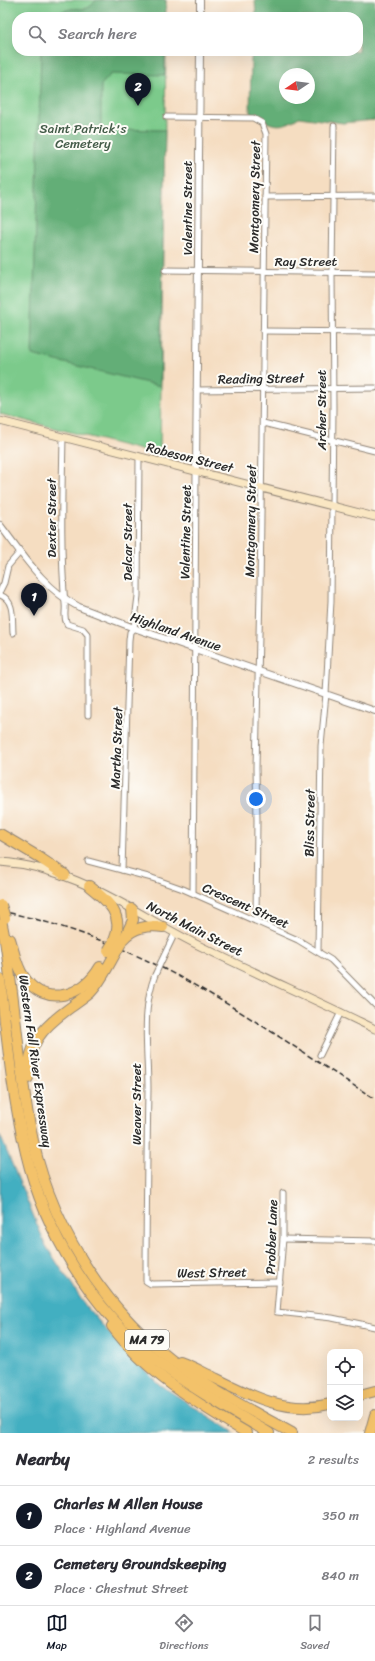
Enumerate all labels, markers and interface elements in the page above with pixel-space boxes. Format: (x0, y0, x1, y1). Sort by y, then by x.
search box (12, 12, 363, 56)
text: Search here (58, 21, 137, 47)
icon: search (26, 23, 48, 45)
north arrow (279, 68, 315, 104)
pin: 2 (125, 73, 151, 106)
park label: Saint Patrick's Cemetery (40, 117, 127, 155)
street label: Montgomery Street (242, 140, 267, 253)
street label: Valentine Street (176, 160, 199, 255)
street label: Ray Street (275, 250, 337, 273)
street label: Reading Street (218, 366, 305, 391)
street label: Archer Street (310, 370, 333, 451)
street label: Robeson Street (144, 436, 237, 480)
street label: Montgomery Street (238, 464, 263, 577)
street label: Dexter Street (40, 477, 63, 558)
street label: Valentine Street (173, 484, 198, 579)
street label: Delcar Street (116, 503, 139, 581)
pin: 1 (21, 583, 47, 616)
street label: Highland Avenue (127, 605, 225, 658)
street label: Martha Street (104, 706, 129, 790)
street label: Bliss Street (297, 788, 322, 857)
your location (246, 789, 266, 809)
street label: Crescent Street (199, 876, 293, 935)
street label: North Main Street (143, 894, 247, 963)
street label: Western Fall River Expressway (12, 973, 59, 1149)
street label: Weaver Street (125, 1063, 148, 1145)
street label: Probber Lane (259, 1199, 284, 1275)
street label: West Street (177, 1260, 247, 1285)
road number: MA 79 (125, 1330, 169, 1350)
map controls (327, 1349, 363, 1421)
button: locate (327, 1349, 363, 1385)
button: layers (327, 1385, 363, 1421)
text: Nearby (16, 1444, 70, 1474)
text: 2 results (308, 1448, 359, 1471)
text: Charles M Allen House (54, 1491, 203, 1517)
text: 1 (26, 1504, 32, 1527)
text: 350 m (322, 1504, 359, 1527)
text: Place · Highland Avenue (54, 1517, 191, 1540)
text: Cemetery Groundskeeping (54, 1551, 227, 1577)
text: 2 (25, 1564, 33, 1587)
text: 840 m (321, 1564, 359, 1587)
text: Place · Chestnut Street (54, 1577, 189, 1600)
tab: Map (46, 1612, 68, 1655)
tab: Directions (159, 1612, 209, 1655)
tab: Saved (300, 1612, 329, 1655)

